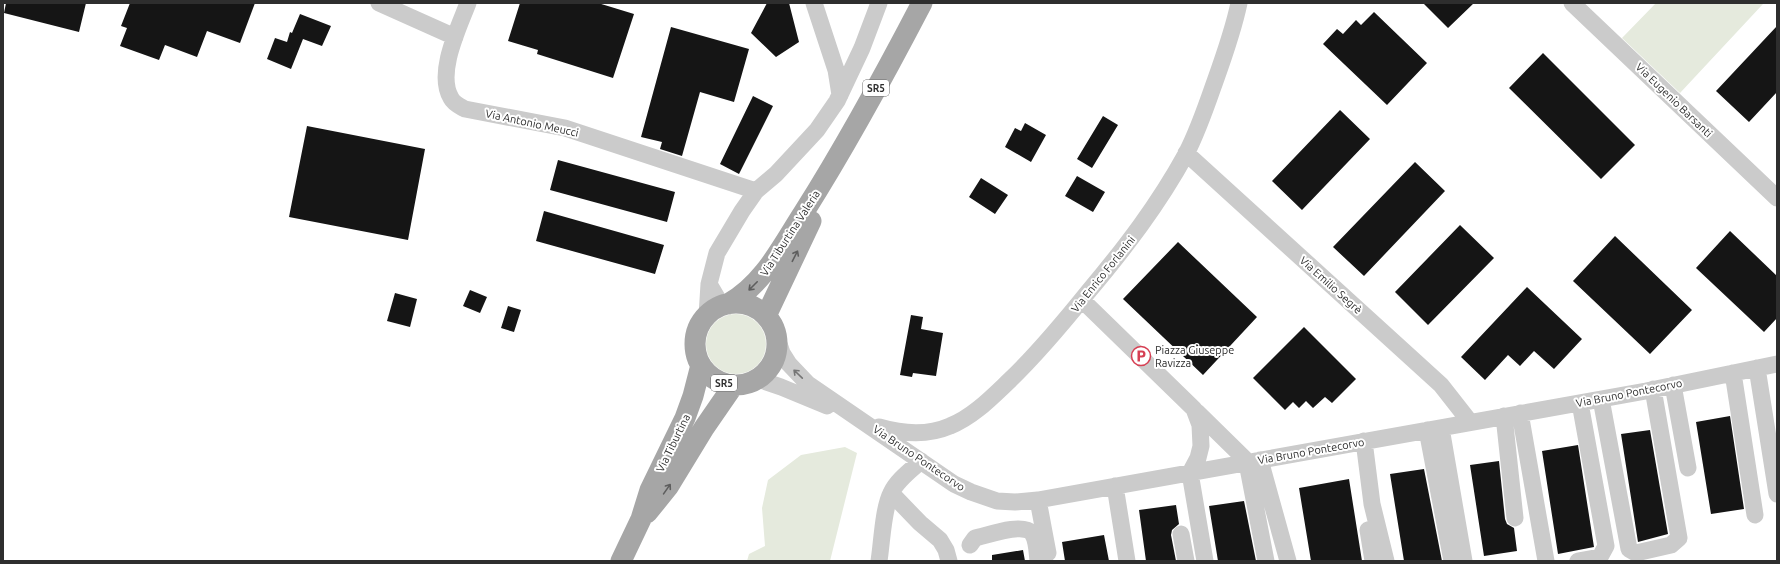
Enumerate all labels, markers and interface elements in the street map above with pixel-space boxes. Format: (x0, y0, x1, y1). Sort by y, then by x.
street label: Via Eugenio Barsanti (1633, 60, 1715, 140)
road number: SR5 (863, 80, 889, 96)
street label: Via Antonio Meucci (484, 107, 580, 139)
street label: Via Tiburtina Valeria (758, 188, 822, 278)
street label: Via Enrico Forlanini (1069, 234, 1137, 314)
one-way arrow (792, 250, 799, 262)
street label: Via Emilio Segrè (1297, 254, 1365, 316)
one-way arrow (748, 281, 758, 291)
place label: Piazza Giuseppe Ravizza (1155, 344, 1234, 369)
parking icon: Piazza Giuseppe Ravizza (1130, 345, 1152, 367)
one-way arrow (793, 370, 803, 379)
road number: SR5 (711, 375, 737, 391)
street label: Via Bruno Pontecorvo (1575, 377, 1683, 409)
street label: Via Tiburtina (654, 412, 692, 474)
street label: Via Bruno Pontecorvo (871, 423, 967, 493)
street label: Via Bruno Pontecorvo (1257, 436, 1365, 466)
one-way arrow (663, 484, 671, 495)

